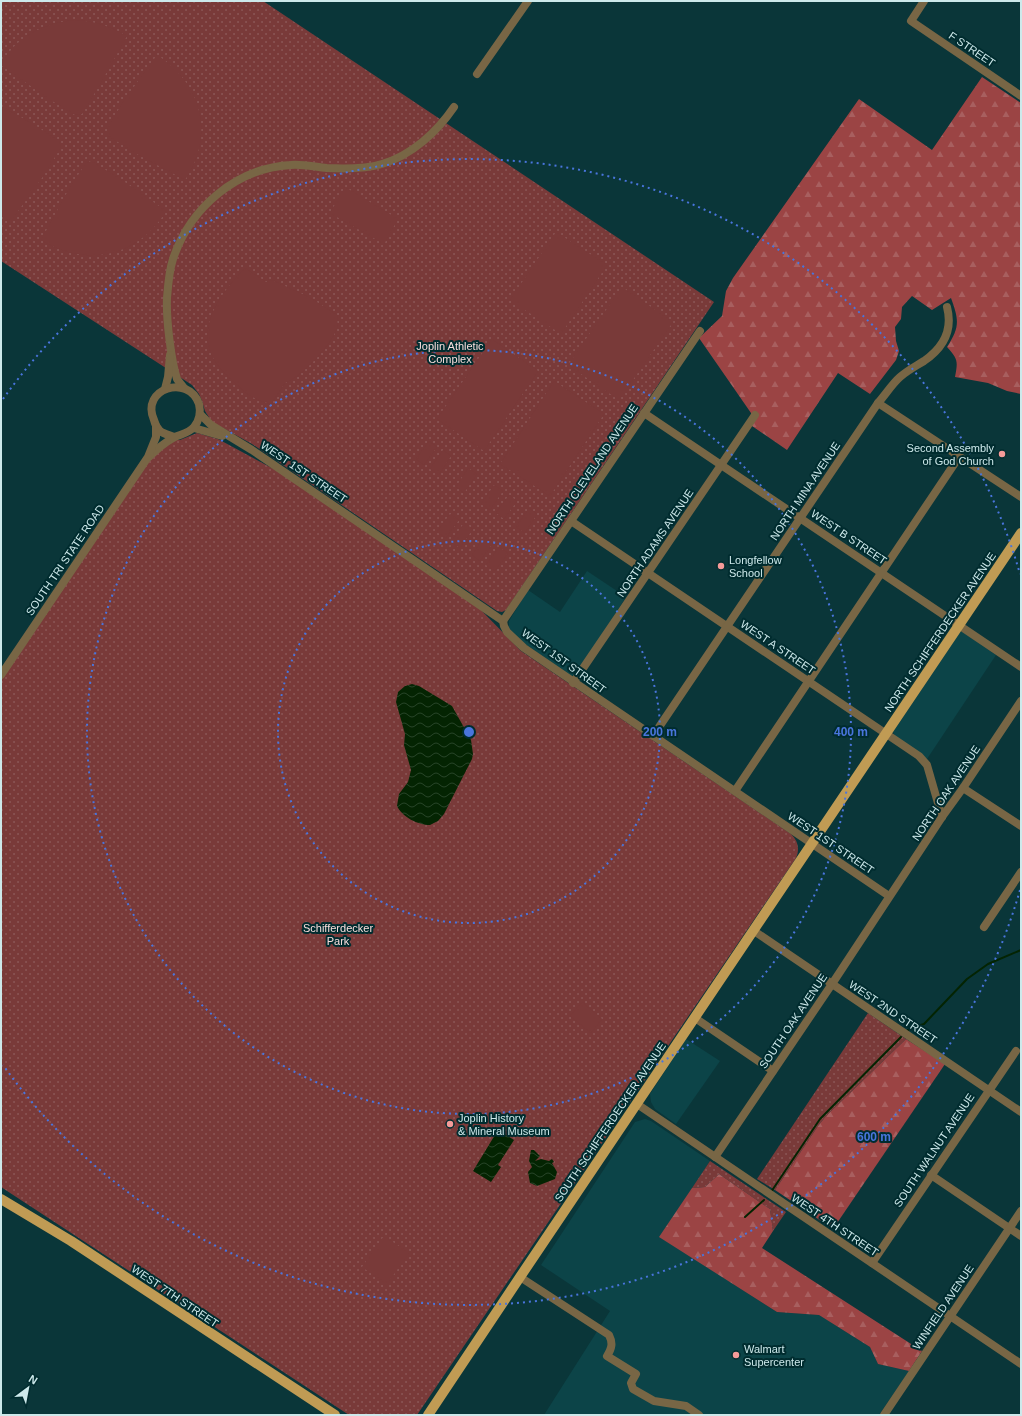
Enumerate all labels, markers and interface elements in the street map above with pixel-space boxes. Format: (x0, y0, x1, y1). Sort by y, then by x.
street label: F STREET (947, 29, 998, 69)
park label: Joplin Athletic Complex (416, 340, 484, 365)
street label: NORTH CLEVELAND AVENUE (544, 402, 640, 536)
street label: WEST 1ST STREET (259, 439, 349, 505)
street label: NORTH MINA AVENUE (768, 440, 842, 542)
place label: Second Assembly of God Church (907, 442, 994, 467)
marker: Second Assembly of God Church (997, 449, 1007, 459)
street label: NORTH ADAMS AVENUE (614, 487, 696, 599)
street label: SOUTH TRI STATE ROAD (23, 502, 107, 618)
street label: WEST B STREET (809, 507, 889, 567)
street label: NORTH SCHIFFERDECKER AVENUE (882, 550, 998, 714)
place label: Longfellow School (729, 554, 782, 579)
marker: Longfellow School (716, 561, 726, 571)
street label: WEST A STREET (738, 618, 818, 677)
street label: WEST 1ST STREET (520, 626, 609, 696)
centre of rings (462, 725, 476, 739)
text: 200 m (643, 725, 677, 739)
text: 400 m (834, 725, 868, 739)
street label: NORTH OAK AVENUE (910, 743, 982, 843)
street label: WEST 1ST STREET (786, 810, 876, 876)
park label: Schifferdecker Park (303, 922, 373, 947)
street label: SOUTH OAK AVENUE (757, 971, 829, 1071)
street label: WEST 2ND STREET (847, 978, 939, 1046)
street label: SOUTH SCHIFFERDECKER AVENUE (552, 1040, 668, 1204)
street label: SOUTH WALNUT AVENUE (891, 1091, 977, 1209)
place label: Joplin History & Mineral Museum (458, 1112, 550, 1137)
marker: Joplin History & Mineral Museum (445, 1119, 455, 1129)
text: 600 m (857, 1130, 891, 1144)
street label: WEST 4TH STREET (789, 1192, 881, 1259)
street label: WINFIELD AVENUE (910, 1262, 976, 1352)
street label: WEST 7TH STREET (129, 1263, 221, 1330)
place label: Walmart Supercenter (744, 1343, 804, 1368)
marker: Walmart Supercenter (731, 1350, 741, 1360)
north arrow (8, 1368, 48, 1408)
text: N (27, 1372, 40, 1387)

